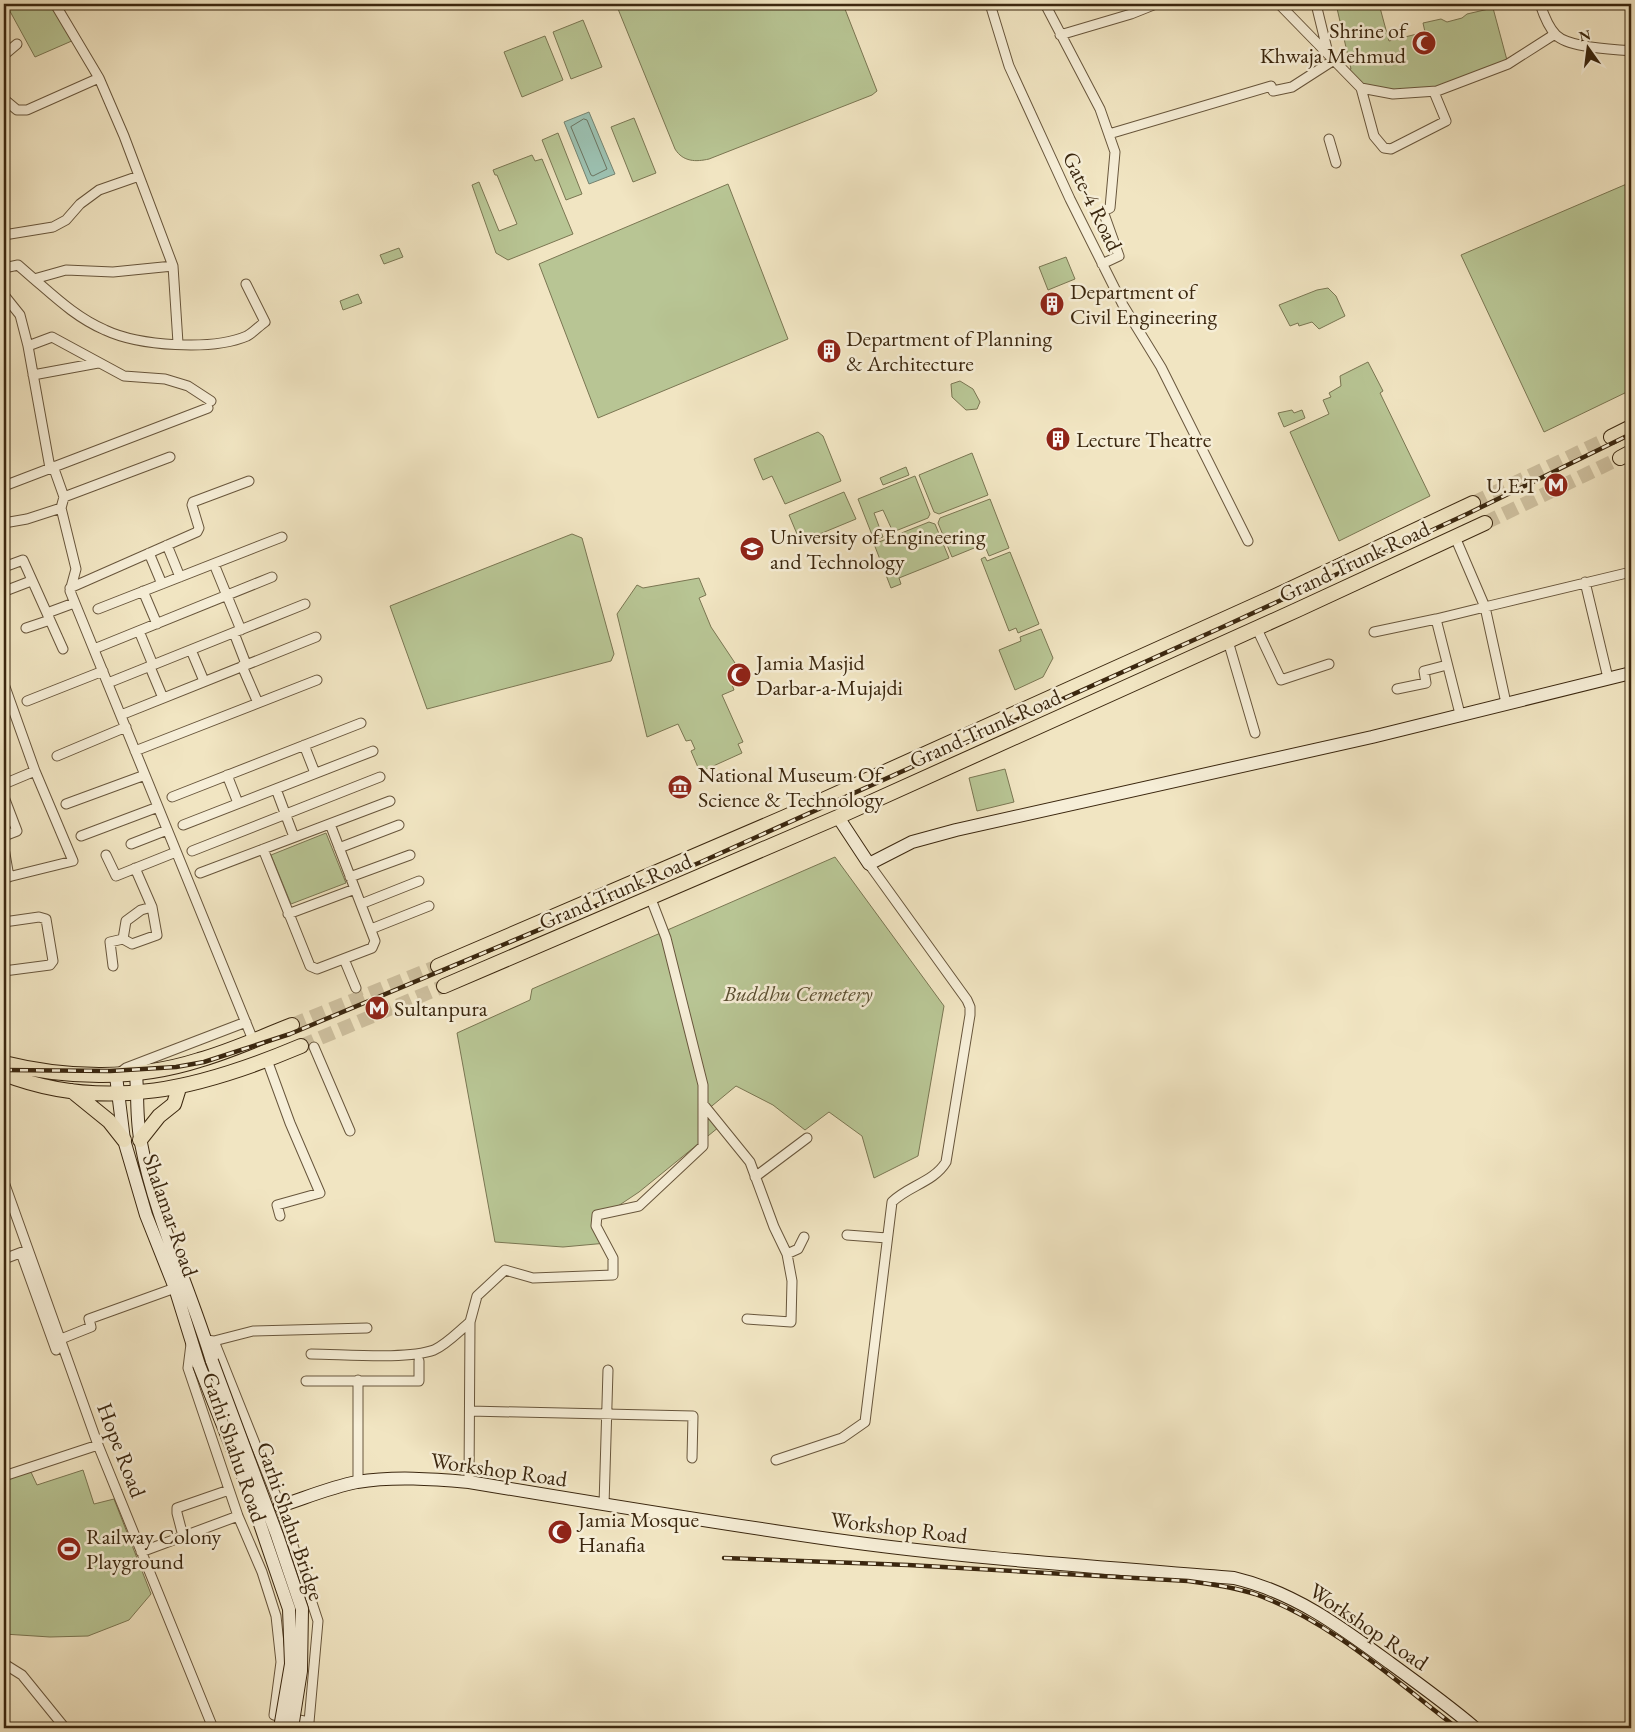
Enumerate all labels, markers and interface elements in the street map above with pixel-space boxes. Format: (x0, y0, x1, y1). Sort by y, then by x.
place label: Shrine of Khwaja Mehmud (1260, 16, 1409, 70)
north arrow (1562, 22, 1612, 72)
text: N (1577, 25, 1593, 45)
mosque icon: Shrine of Khwaja Mehmud (1411, 30, 1437, 56)
street label: Gate-4 Road (1056, 147, 1129, 257)
place label: Department of Civil Engineering (1070, 277, 1218, 331)
building icon: Department of Civil Engineering (1039, 291, 1065, 317)
place label: Department of Planning & Architecture (846, 324, 1053, 378)
building icon: Department of Planning & Architecture (816, 338, 842, 364)
place label: Lecture Theatre (1076, 425, 1212, 454)
building icon: Lecture Theatre (1045, 426, 1071, 452)
place label: U.E.T (1486, 471, 1538, 500)
metro station icon: U.E.T (1543, 472, 1569, 498)
street label: Grand Trunk Road (1274, 513, 1435, 609)
place label: University of Engineering and Technology (770, 522, 986, 576)
school or university icon: University of Engineering and Technology (739, 536, 765, 562)
place label: Jamia Masjid Darbar-a-Mujajdi (754, 648, 903, 702)
mosque icon: Jamia Masjid Darbar-a-Mujajdi (726, 662, 752, 688)
street label: Grand Trunk Road (905, 682, 1066, 775)
place label: National Museum Of Science & Technology (698, 760, 884, 814)
museum icon: National Museum Of Science & Technology (667, 774, 693, 800)
street label: Grand Trunk Road (534, 846, 697, 937)
park label: Buddhu Cemetery (722, 979, 873, 1008)
place label: Sultanpura (394, 994, 488, 1023)
metro station icon: Sultanpura (364, 995, 390, 1021)
street label: Shalamar Road (136, 1150, 205, 1281)
street label: Garhi Shahu Road (195, 1368, 274, 1527)
street label: Hope Road (90, 1399, 153, 1502)
street label: Garhi Shahu Bridge (250, 1438, 331, 1605)
street label: Workshop Road (429, 1446, 570, 1494)
place label: Jamia Mosque Hanafia (576, 1505, 699, 1559)
street label: Workshop Road (829, 1505, 970, 1550)
mosque icon: Jamia Mosque Hanafia (547, 1519, 573, 1545)
place label: Railway Colony Playground (86, 1522, 222, 1576)
sports icon: Railway Colony Playground (56, 1536, 82, 1562)
street label: Workshop Road (1304, 1576, 1435, 1677)

